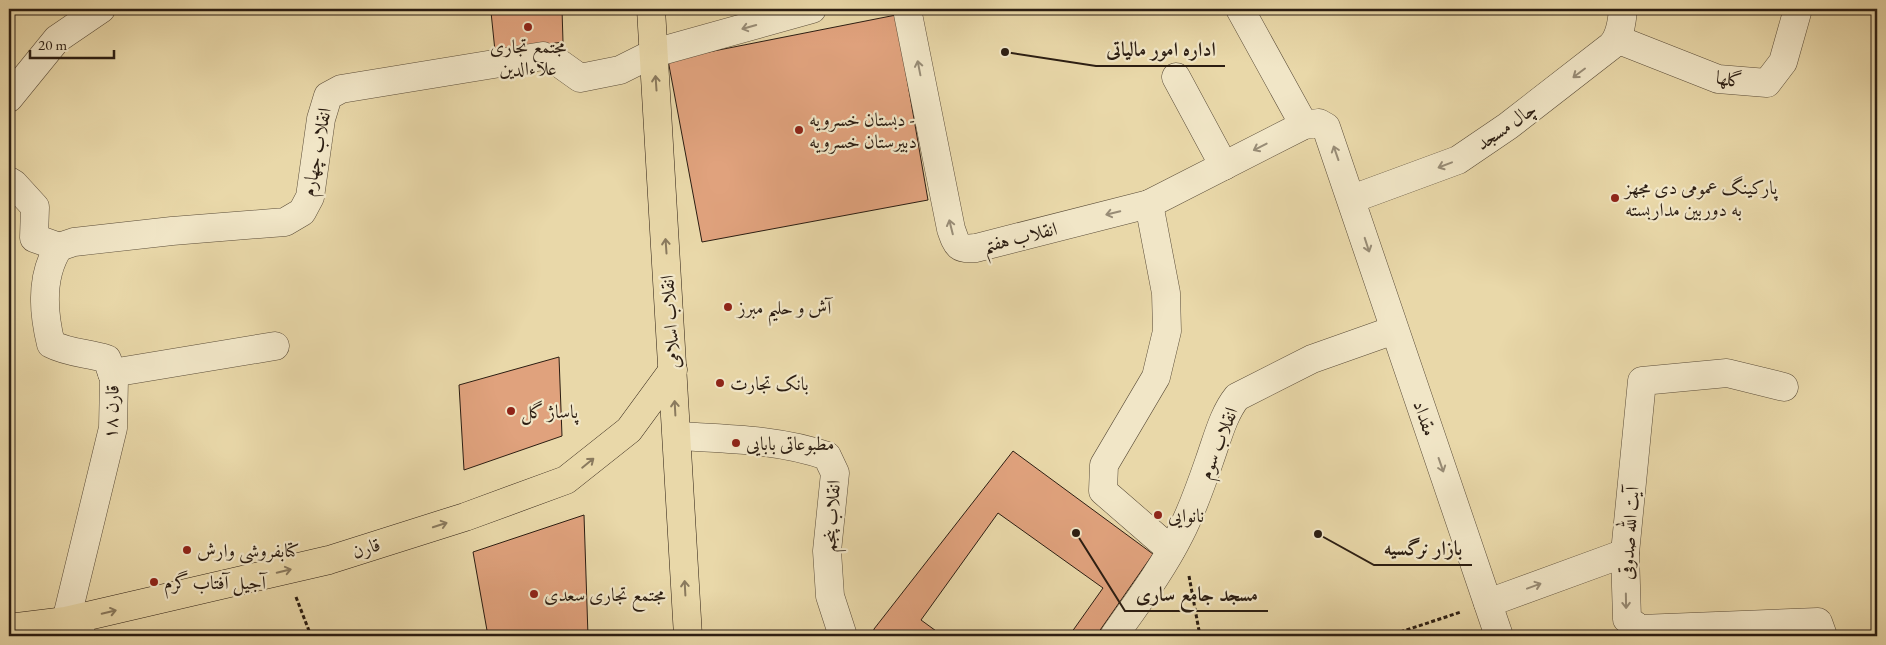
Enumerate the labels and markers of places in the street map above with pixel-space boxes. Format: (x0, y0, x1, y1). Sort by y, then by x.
marker: مجتمع تجاری علاءالدین (522, 21, 534, 33)
callout: اداره امور مالیاتی (1096, 31, 1225, 66)
place label: مجتمع تجاری علاءالدین (490, 34, 567, 81)
place label: دبستان خسرویه - دبیرستان خسرویه (809, 107, 917, 154)
marker: دبستان خسرویه - دبیرستان خسرویه (793, 124, 805, 136)
place label: پارکینگ عمومی دی مجهز به دوربین مداربسته (1623, 175, 1779, 222)
marker: پارکینگ عمومی دی مجهز به دوربین مداربسته (1609, 192, 1621, 204)
place label: آش و حلیم مبرز (736, 295, 833, 327)
marker: آش و حلیم مبرز (722, 301, 734, 313)
place label: بانک تجارت (730, 371, 809, 396)
marker: بانک تجارت (714, 377, 726, 389)
place label: پاساژ گل (521, 399, 579, 425)
marker: پاساژ گل (505, 405, 517, 417)
place label: مطبوعاتی بابایی (746, 431, 834, 457)
marker: مطبوعاتی بابایی (730, 437, 742, 449)
place label: نانوایی (1168, 503, 1204, 529)
marker: نانوایی (1152, 509, 1164, 521)
callout: بازار نرگسیه (1374, 530, 1472, 565)
place label: کتابفروشی وارش (197, 538, 299, 564)
marker: کتابفروشی وارش (181, 544, 193, 556)
place label: آجیل آفتاب گرم (164, 570, 268, 599)
marker: آجیل آفتاب گرم (148, 576, 160, 588)
callout: مسجد جامع ساری (1125, 576, 1268, 611)
place label: مجتمع تجاری سعدی (544, 582, 666, 612)
marker: مجتمع تجاری سعدی (528, 588, 540, 600)

